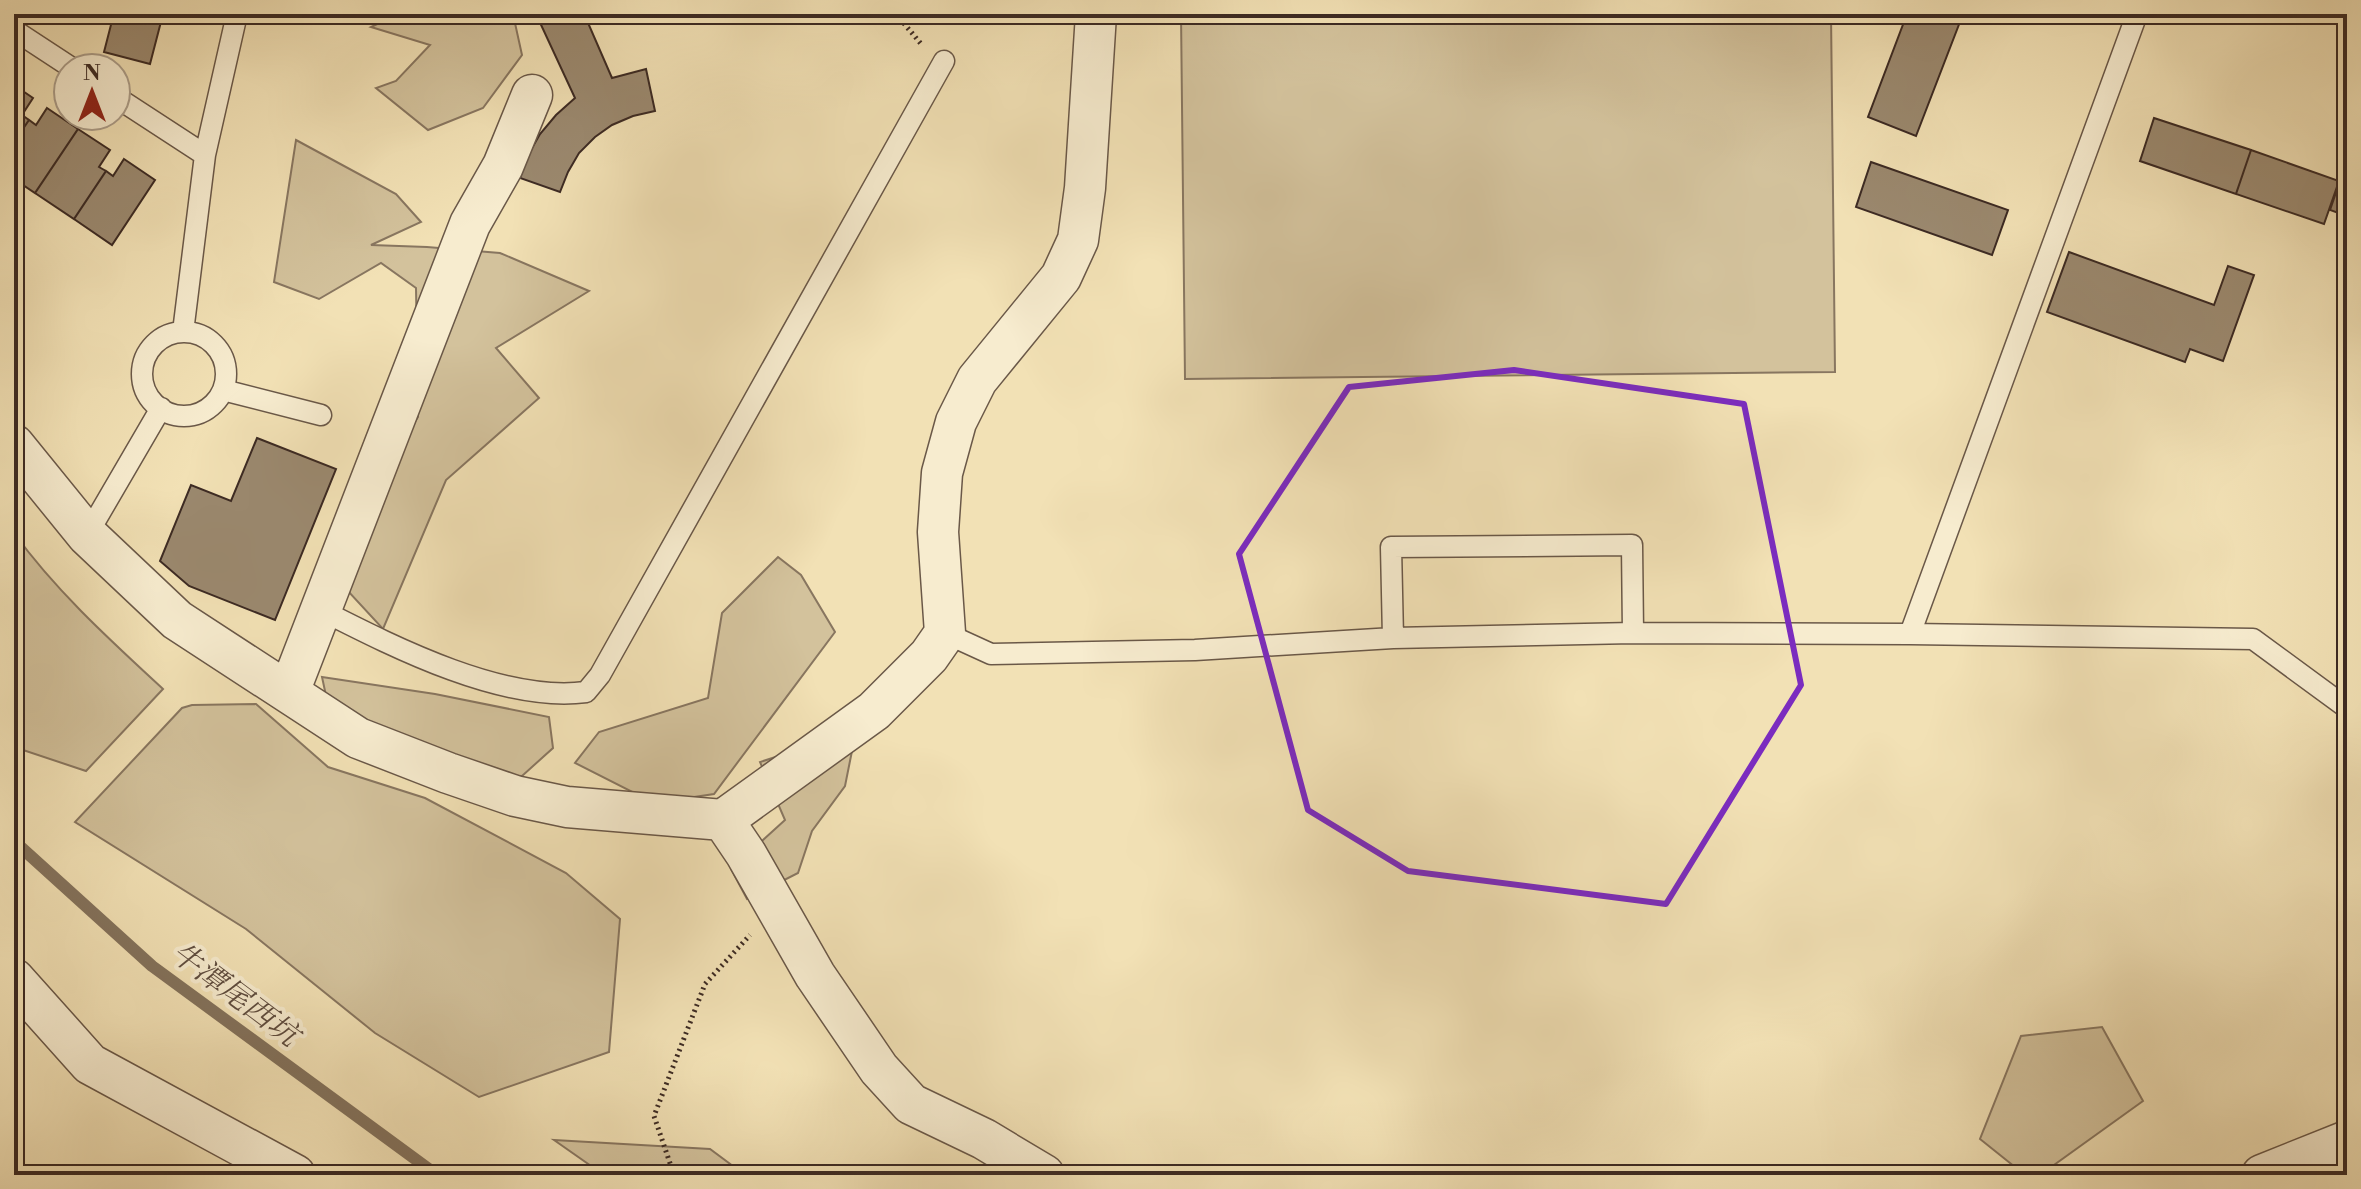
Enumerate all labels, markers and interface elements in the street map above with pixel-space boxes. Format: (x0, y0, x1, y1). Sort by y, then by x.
north arrow (52, 52, 132, 132)
text: N (83, 60, 101, 87)
water label: 牛潭尾西坑 (163, 934, 309, 1058)

